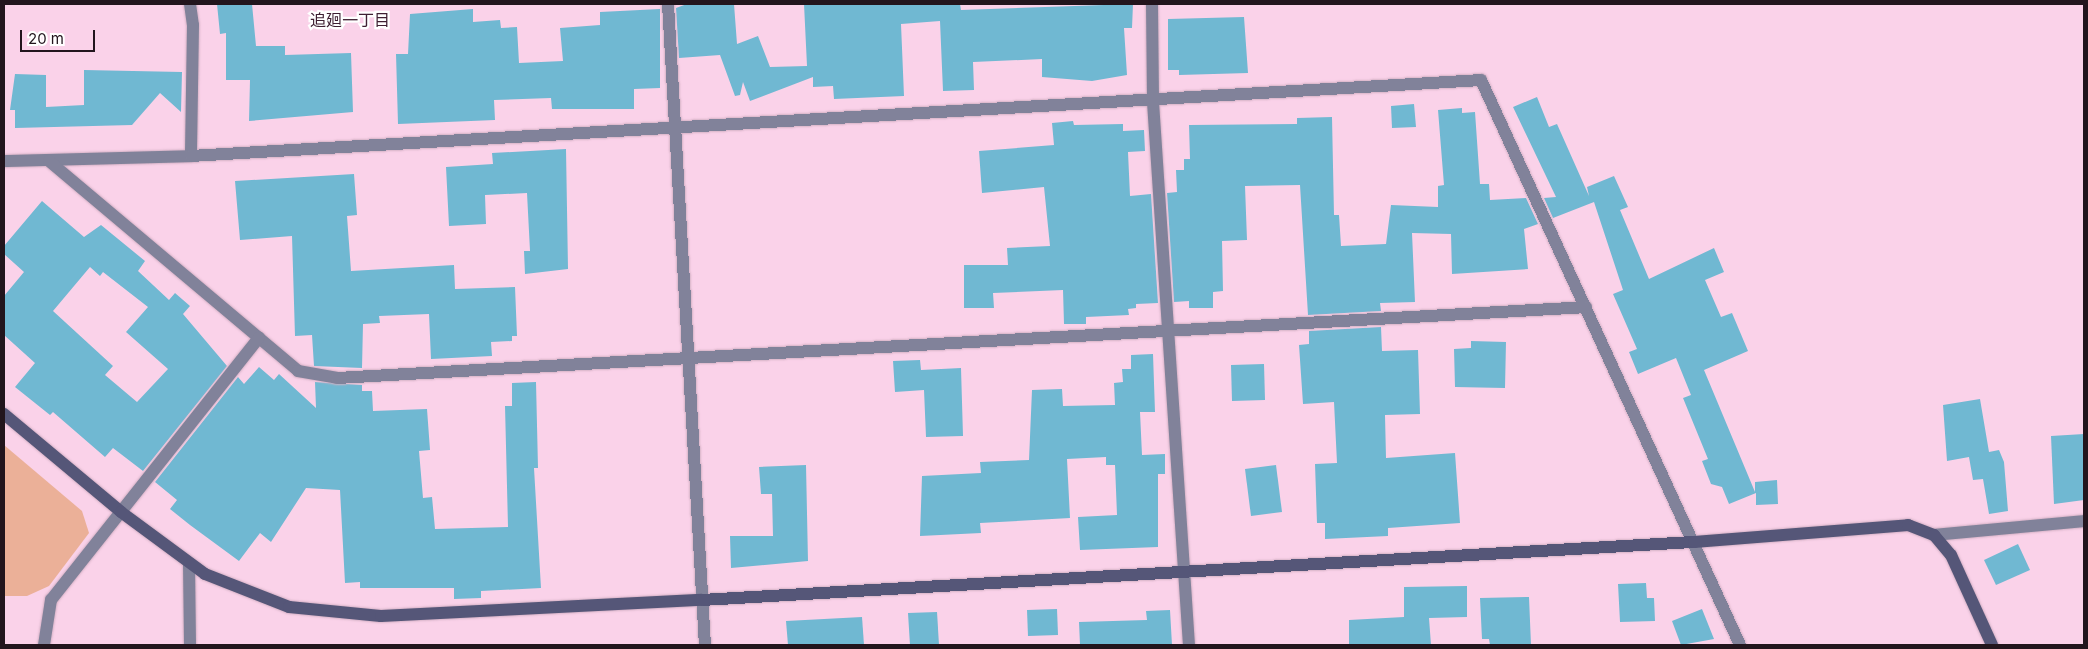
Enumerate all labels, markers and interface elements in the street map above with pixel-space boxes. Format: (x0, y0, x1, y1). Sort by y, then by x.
district label: 追廻一丁目 (310, 10, 390, 30)
scale bar (22, 20, 98, 52)
text: 20 m (28, 29, 64, 48)

